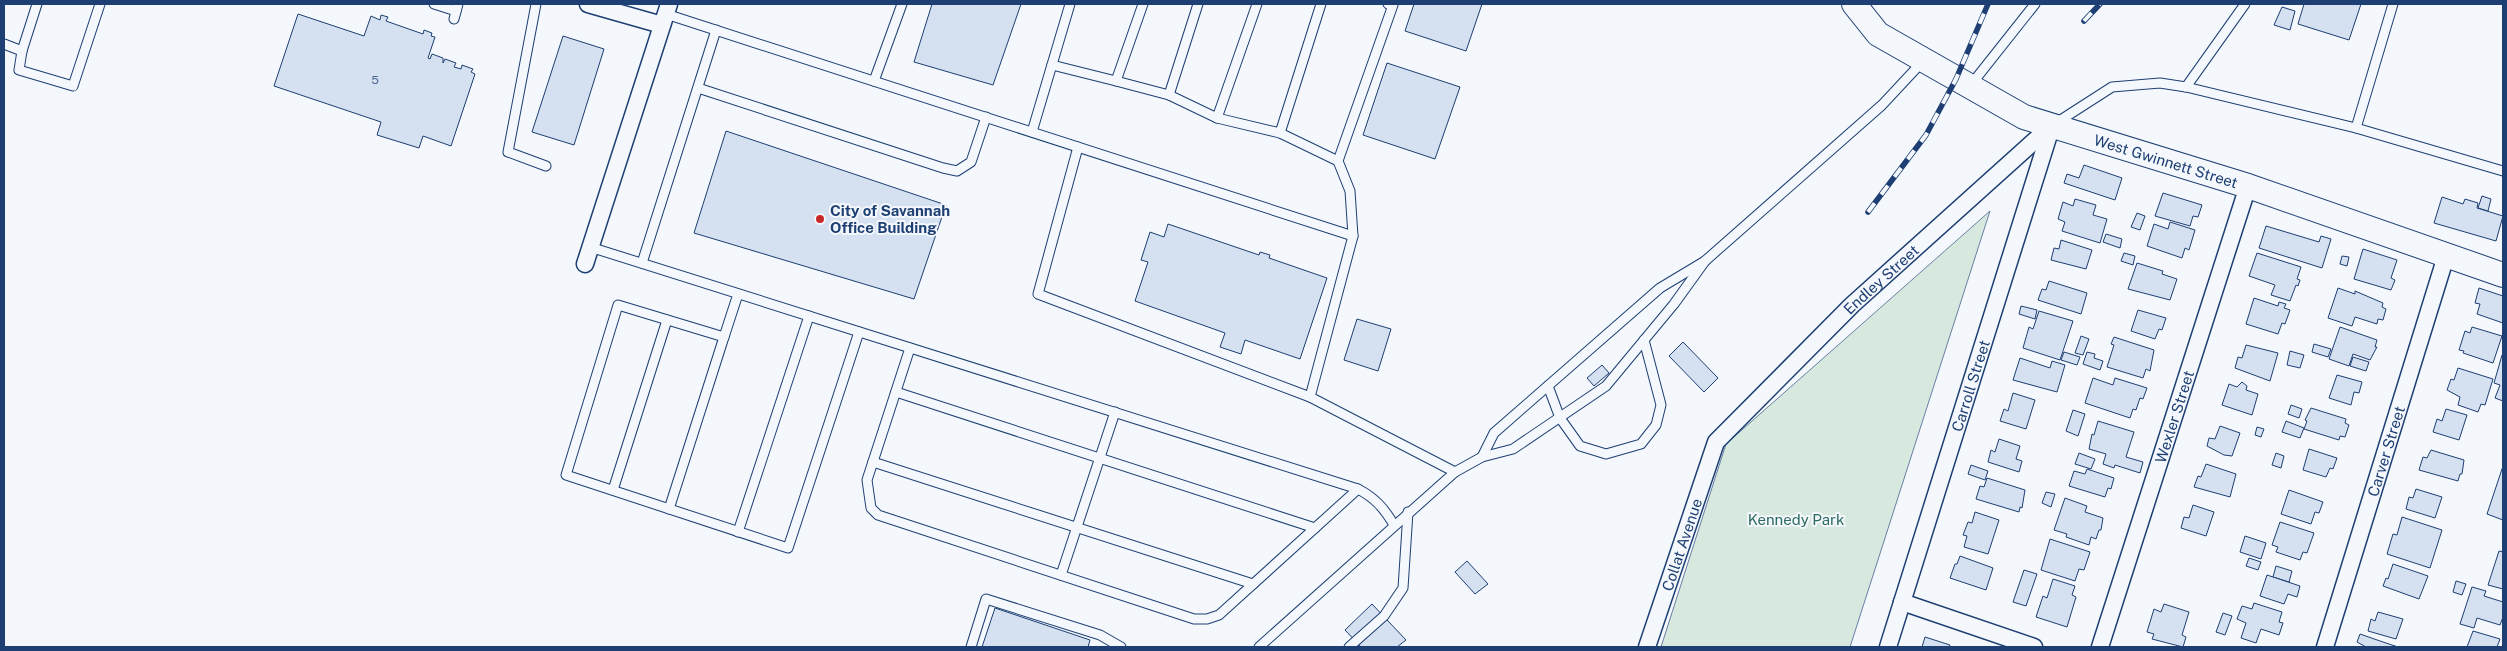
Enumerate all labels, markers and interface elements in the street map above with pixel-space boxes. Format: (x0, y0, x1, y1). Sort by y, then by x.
house number: 5 (371, 73, 379, 87)
street label: West Gwinnett Street (2092, 131, 2240, 191)
place label: City of Savannah Office Building (830, 202, 950, 236)
marker: City of Savannah Office Building (814, 213, 826, 225)
street label: Endley Street (1840, 241, 1922, 317)
street label: Carroll Street (1948, 338, 1993, 433)
street label: Wexler Street (2151, 368, 2197, 465)
street label: Carver Street (2364, 404, 2408, 499)
street label: Collat Avenue (1658, 496, 1705, 593)
park label: Kennedy Park (1748, 511, 1844, 528)

